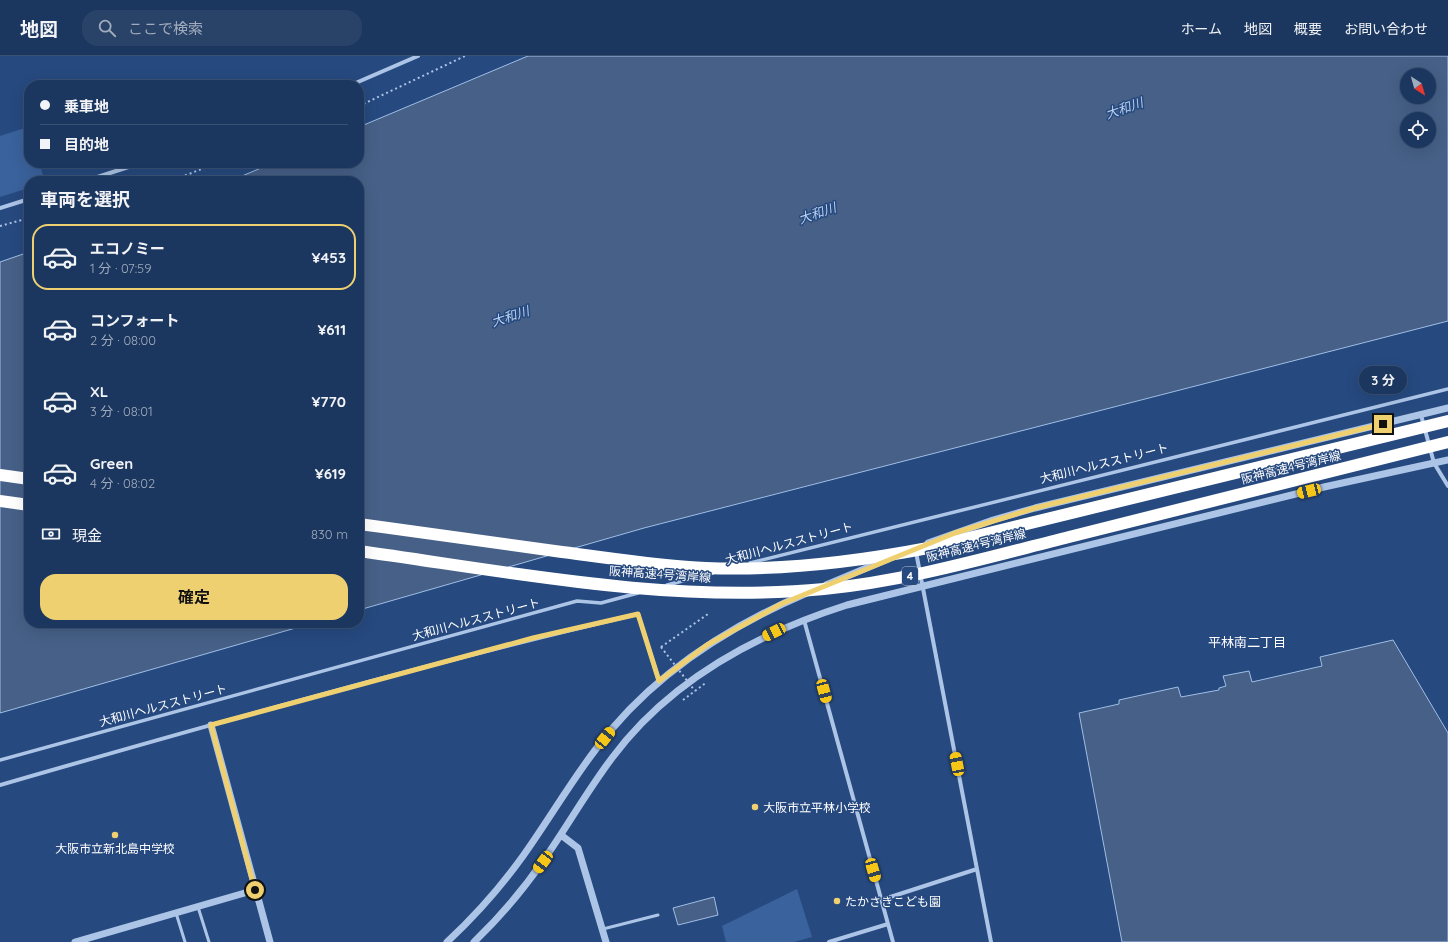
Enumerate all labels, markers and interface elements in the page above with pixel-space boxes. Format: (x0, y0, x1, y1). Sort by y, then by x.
search box (82, 10, 362, 46)
text: 地図 (20, 17, 58, 41)
icon: search (96, 17, 118, 39)
text: ここで検索 (128, 19, 203, 38)
text: ホーム (1180, 20, 1222, 38)
text: 地図 (1244, 20, 1272, 38)
text: 概要 (1294, 20, 1322, 38)
text: お問い合わせ (1344, 20, 1428, 38)
north arrow (1400, 68, 1436, 104)
map controls (1400, 68, 1436, 148)
water label: 大和川 (1103, 93, 1147, 122)
text: 乗車地 (64, 97, 109, 116)
button: locate (1400, 112, 1436, 148)
text: 目的地 (64, 135, 109, 154)
text: 車両を選択 (40, 188, 130, 211)
water label: 大和川 (796, 198, 840, 227)
icon: car (42, 239, 78, 275)
text: エコノミー (90, 239, 165, 258)
text: ¥453 (312, 248, 346, 267)
text: 1 分 · 07:59 (90, 260, 151, 276)
water label: 大和川 (489, 302, 533, 330)
icon: car (42, 311, 78, 347)
text: コンフォート (90, 311, 180, 330)
text: ¥611 (317, 320, 346, 339)
text: 2 分 · 08:00 (90, 332, 156, 348)
callout: 3 分 (1359, 366, 1407, 394)
text: 3 分 (1371, 372, 1395, 388)
text: XL (90, 382, 108, 401)
icon: car (42, 383, 78, 419)
text: ¥770 (311, 392, 346, 411)
text: 3 分 · 08:01 (90, 403, 153, 419)
route end (1374, 415, 1392, 433)
street label: 大和川ヘルスストリート (1038, 440, 1170, 486)
street label: 阪神高速4号湾岸線 (1240, 447, 1342, 487)
text: Green (90, 454, 133, 473)
icon: car (42, 455, 78, 491)
text: ¥619 (315, 464, 346, 483)
text: 4 分 · 08:02 (90, 475, 155, 491)
car (1296, 482, 1322, 500)
street label: 大和川ヘルスストリート (723, 519, 855, 567)
icon: cash (40, 523, 62, 545)
street label: 阪神高速4号湾岸線 (925, 525, 1027, 565)
text: 現金 (72, 526, 102, 545)
text: 830 m (311, 526, 348, 542)
street label: 阪神高速4号湾岸線 (608, 563, 712, 585)
road number: 4 (902, 567, 918, 585)
button: 確定 (40, 574, 348, 620)
street label: 大和川ヘルスストリート (410, 595, 542, 643)
car (761, 621, 787, 643)
district label: 平林南二丁目 (1208, 634, 1286, 650)
car (815, 678, 833, 704)
street label: 大和川ヘルスストリート (97, 681, 229, 729)
car (593, 725, 617, 751)
car (949, 751, 965, 777)
place label: 大阪市立平林小学校 (763, 800, 871, 815)
marker: 大阪市立平林小学校 (750, 802, 760, 812)
marker: 大阪市立新北島中学校 (110, 830, 120, 840)
place label: 大阪市立新北島中学校 (55, 841, 175, 856)
car (531, 849, 555, 875)
car (864, 857, 882, 883)
route start (246, 881, 264, 899)
place label: たかさきこども園 (845, 894, 941, 909)
marker: たかさきこども園 (832, 896, 842, 906)

